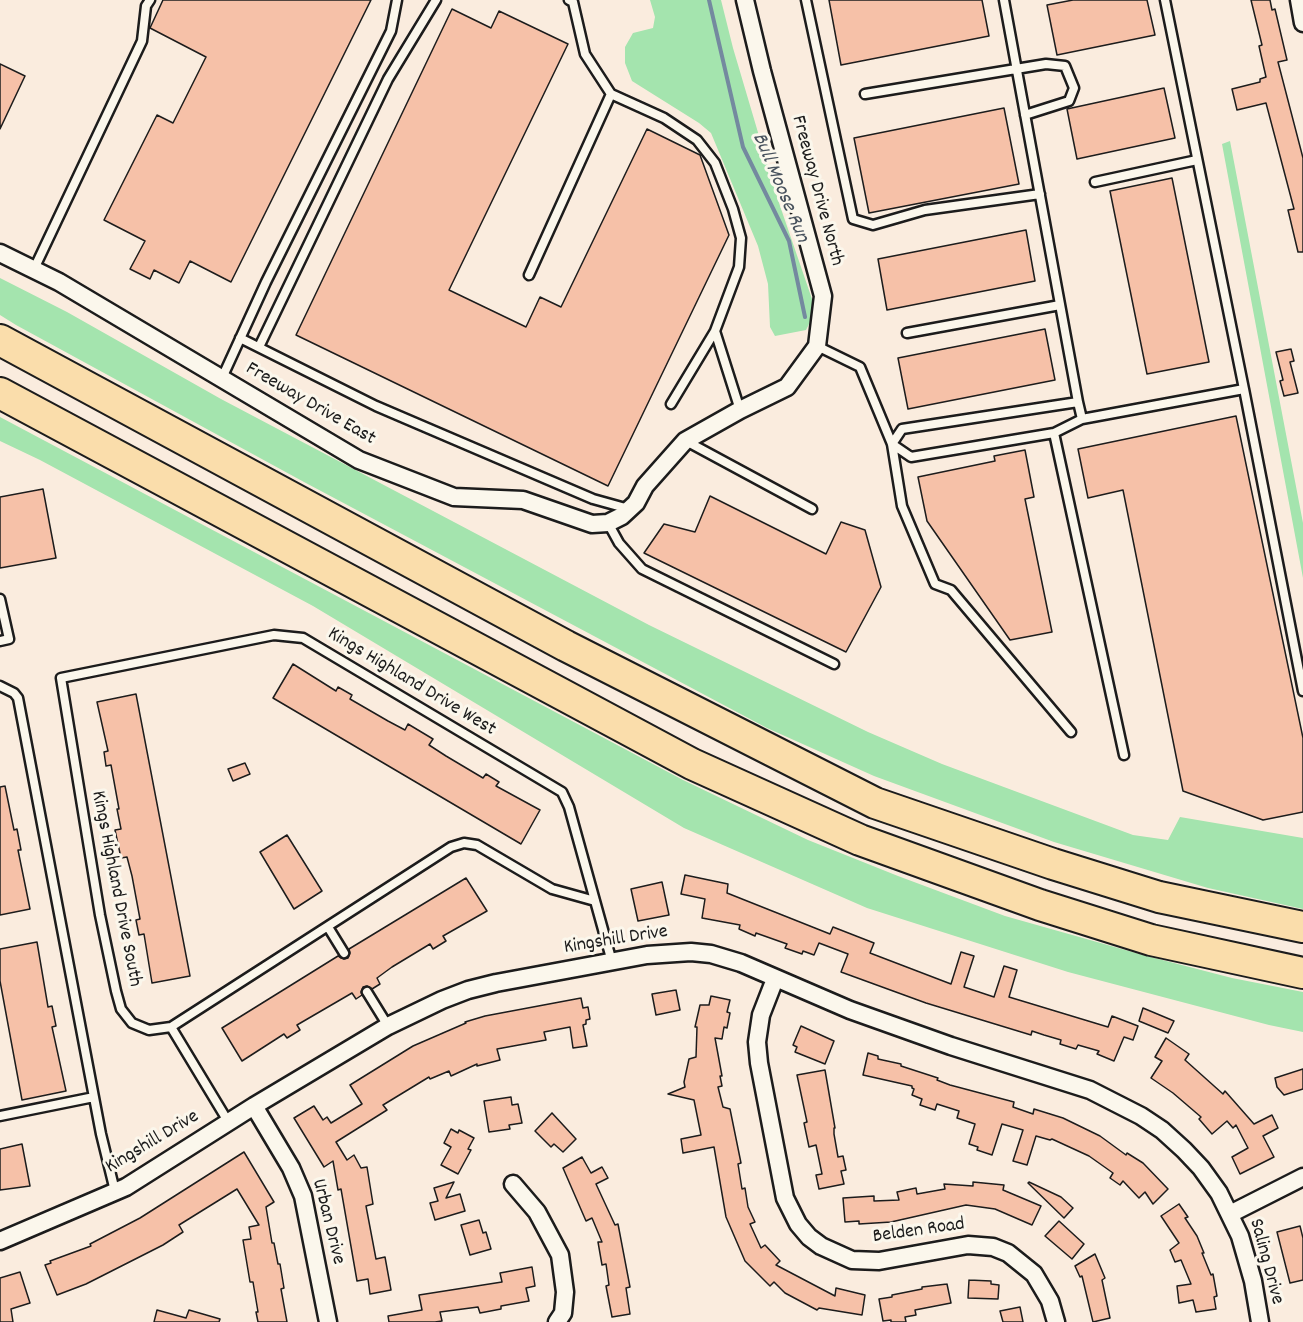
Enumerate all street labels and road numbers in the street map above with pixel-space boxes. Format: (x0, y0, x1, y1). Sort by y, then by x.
street label: Freeway Drive North (784, 113, 848, 269)
street label: Freeway Drive East (241, 358, 379, 452)
street label: Kings Highland Drive West (322, 623, 500, 743)
street label: Kings Highland Drive South (84, 789, 146, 989)
street label: Kingshill Drive (562, 921, 670, 961)
street label: Kingshill Drive (102, 1106, 204, 1180)
street label: Urban Drive (305, 1177, 349, 1267)
street label: Belden Road (872, 1214, 966, 1250)
street label: Saling Drive (1242, 1217, 1288, 1307)

